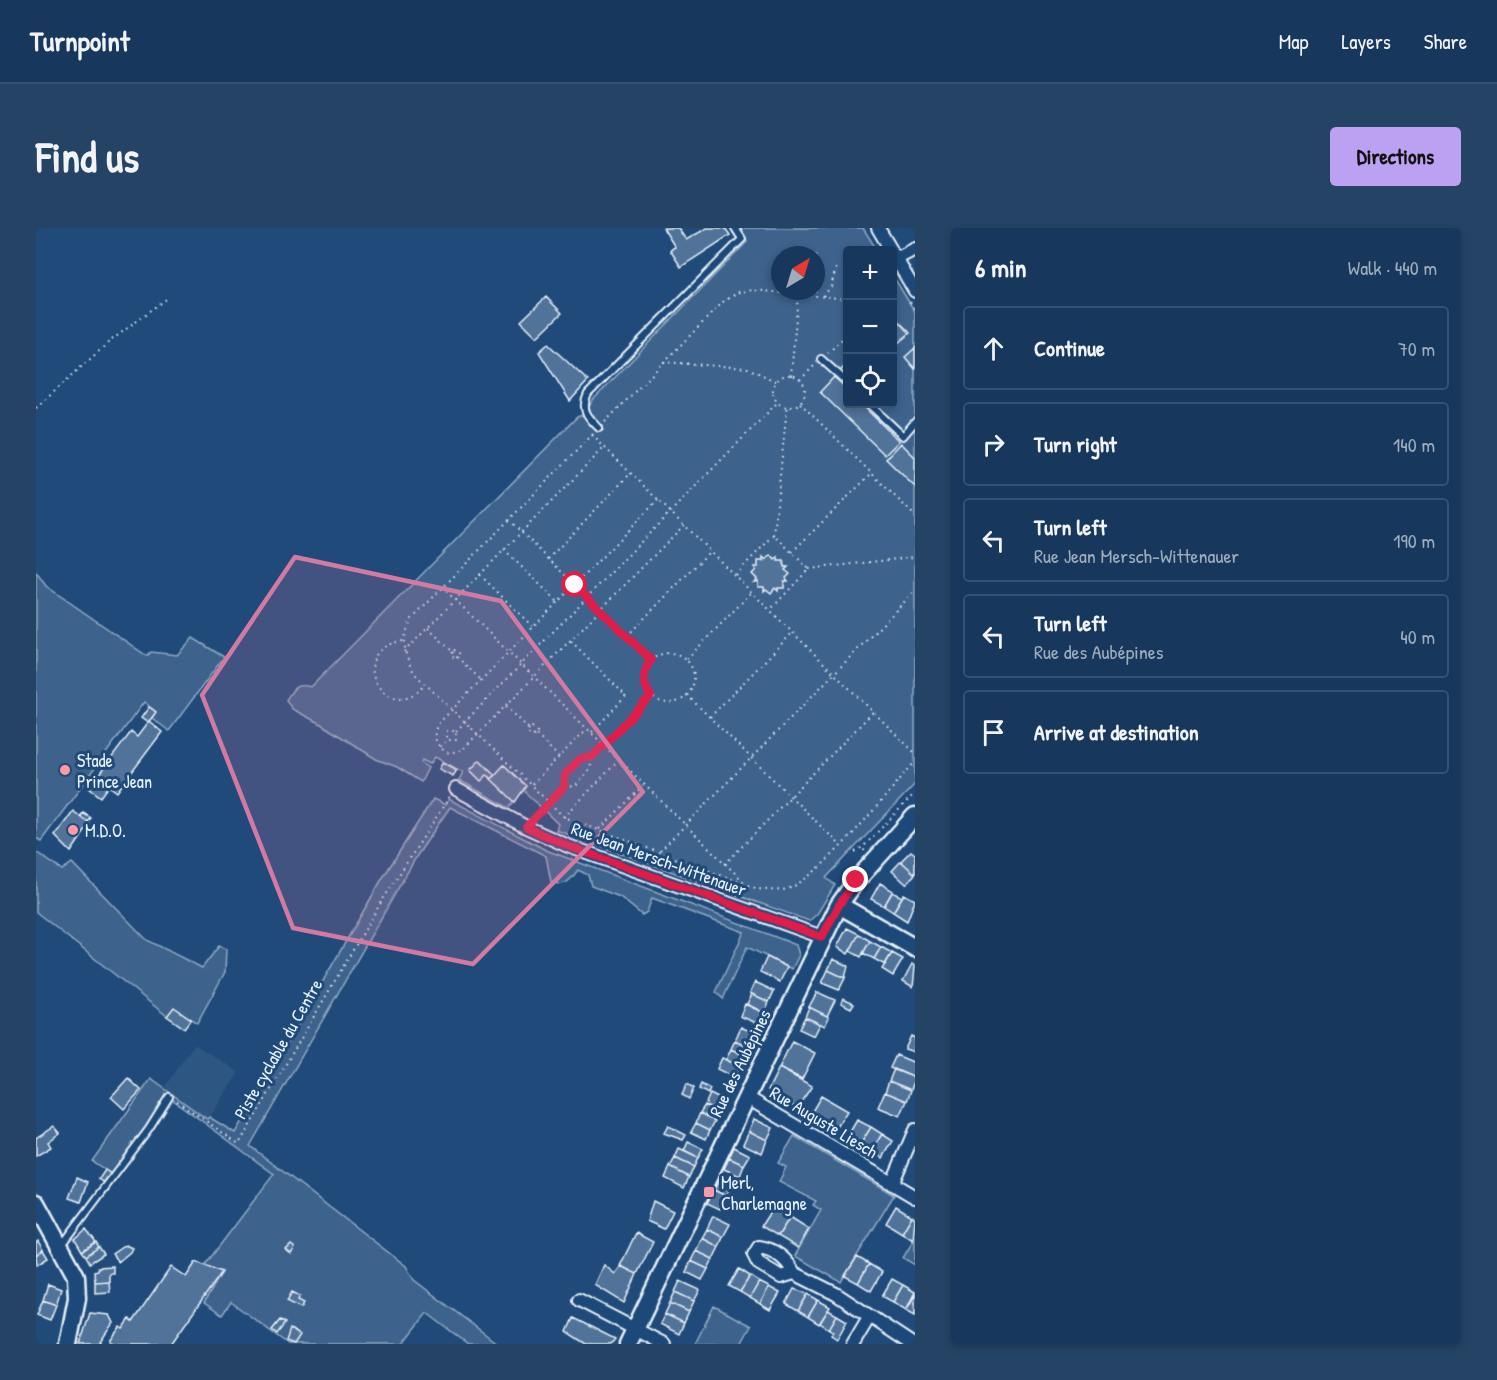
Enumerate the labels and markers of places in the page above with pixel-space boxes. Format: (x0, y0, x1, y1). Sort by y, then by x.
place label: Stade Prince Jean (77, 748, 152, 794)
marker: Stade Prince Jean (58, 763, 72, 777)
place label: M.D.O. (85, 818, 126, 843)
marker: M.D.O. (66, 823, 80, 837)
place label: Merl, Charlemagne (721, 1170, 807, 1216)
marker: Merl, Charlemagne (702, 1185, 716, 1199)

